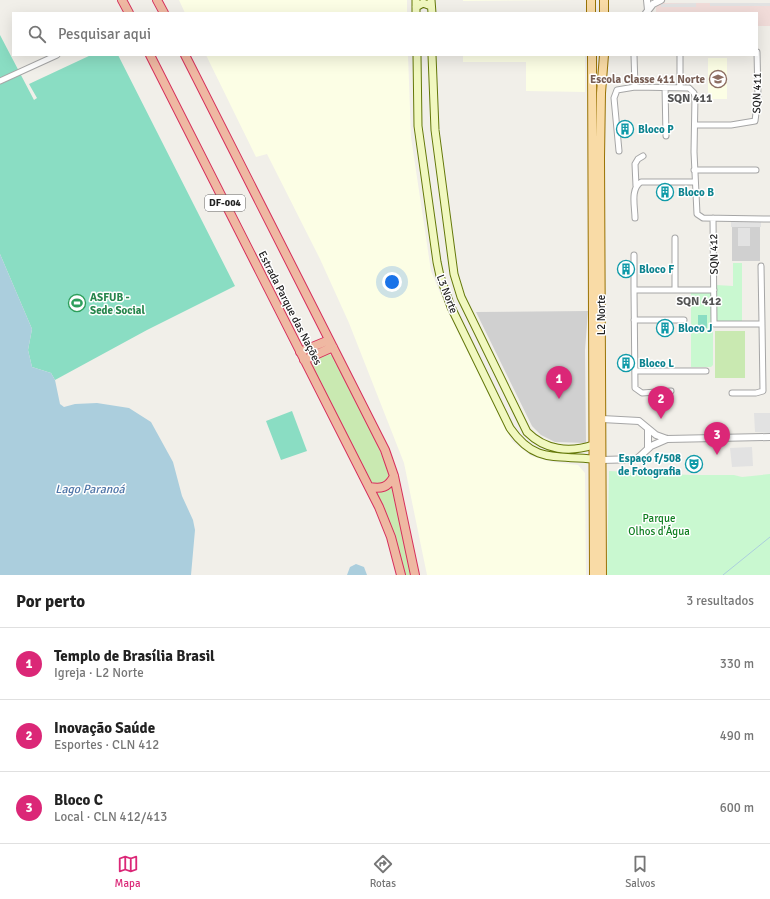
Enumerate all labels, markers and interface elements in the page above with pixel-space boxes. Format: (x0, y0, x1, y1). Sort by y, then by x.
search box (12, 12, 758, 56)
icon: search (26, 23, 48, 45)
text: Pesquisar aqui (58, 25, 151, 43)
school or university icon: Escola Classe 411 Norte (708, 69, 728, 89)
street label: SQN 411 (750, 72, 764, 114)
place label: Escola Classe 411 Norte (590, 73, 706, 86)
district label: SQN 411 (667, 91, 713, 106)
building icon: Bloco P (615, 119, 635, 139)
place label: Bloco P (638, 123, 674, 136)
building icon: Bloco B (655, 182, 675, 202)
place label: Bloco B (678, 186, 714, 199)
road number: DF-004 (205, 195, 245, 211)
street label: SQN 412 (707, 233, 721, 275)
street label: Estrada Parque das Nações (256, 249, 325, 367)
building icon: Bloco F (616, 259, 636, 279)
place label: Bloco F (639, 263, 674, 276)
your location (382, 272, 402, 292)
street label: L3 Norte (434, 273, 460, 315)
place label: ASFUB - Sede Social (90, 291, 146, 317)
sports icon: ASFUB - Sede Social (67, 293, 87, 313)
district label: SQN 412 (676, 294, 722, 309)
street label: L2 Norte (595, 295, 608, 335)
building icon: Bloco J (655, 318, 675, 338)
place label: Bloco J (678, 322, 712, 335)
building icon: Bloco L (616, 353, 636, 373)
place label: Bloco L (639, 357, 674, 370)
pin: 1 (546, 366, 572, 399)
pin: 2 (648, 386, 674, 419)
pin: 3 (704, 422, 730, 455)
place label: Espaço f/508 de Fotografia (618, 452, 681, 478)
theatre icon: Espaço f/508 de Fotografia (684, 454, 704, 474)
water label: Lago Paranoá (55, 482, 126, 497)
park label: Parque Olhos d'Água (628, 512, 690, 538)
text: Por perto (16, 591, 85, 612)
text: 3 resultados (686, 593, 754, 609)
text: Templo de Brasília Brasil (54, 647, 215, 665)
text: 1 (25, 656, 33, 672)
text: 330 m (720, 656, 754, 672)
text: Igreja · L2 Norte (54, 665, 144, 681)
text: Inovação Saúde (54, 719, 155, 737)
text: 2 (25, 728, 33, 744)
text: 490 m (720, 728, 754, 744)
text: Esportes · CLN 412 (54, 737, 159, 753)
text: Bloco C (54, 791, 103, 809)
text: 3 (25, 800, 33, 816)
text: 600 m (720, 800, 754, 816)
text: Local · CLN 412/413 (54, 809, 167, 825)
tab: Mapa (115, 853, 140, 890)
tab: Rotas (370, 853, 396, 890)
tab: Salvos (625, 853, 655, 890)

